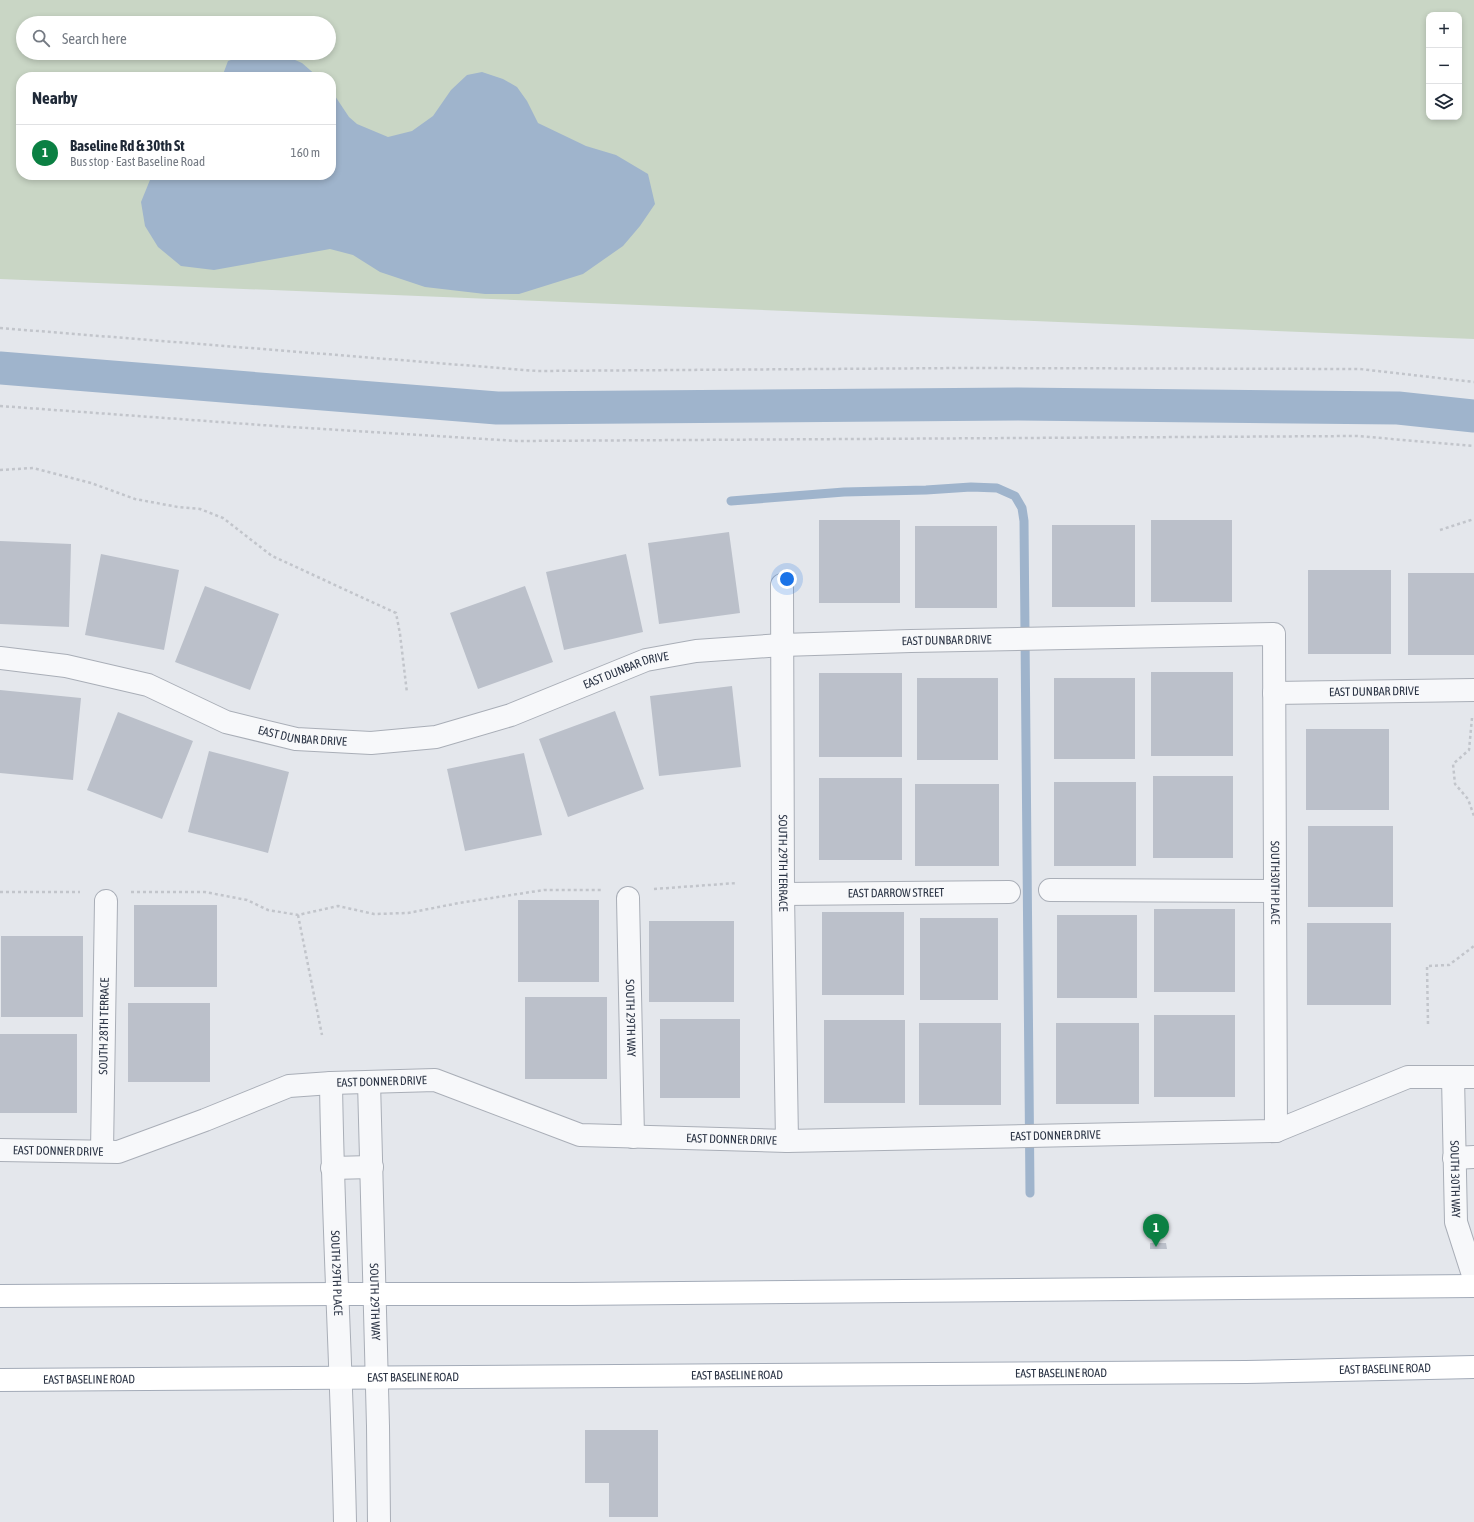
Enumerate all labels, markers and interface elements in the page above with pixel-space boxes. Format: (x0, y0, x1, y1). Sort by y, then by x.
map controls (1426, 12, 1462, 120)
button: + (1426, 12, 1462, 48)
search box (16, 16, 336, 60)
icon: search (30, 27, 52, 49)
text: Search here (62, 30, 127, 47)
button: − (1426, 48, 1462, 84)
button: layers (1426, 84, 1462, 120)
text: Nearby (32, 88, 78, 108)
text: Baseline Rd & 30th St (70, 137, 185, 154)
text: 1 (42, 145, 48, 160)
text: 160 m (291, 145, 320, 160)
text: Bus stop · East Baseline Road (70, 154, 205, 169)
your location (777, 569, 797, 589)
street label: EAST DUNBAR DRIVE (901, 632, 992, 648)
street label: EAST DUNBAR DRIVE (581, 649, 670, 692)
street label: EAST DUNBAR DRIVE (1329, 684, 1419, 699)
street label: EAST DUNBAR DRIVE (256, 723, 347, 749)
street label: SOUTH 29TH TERRACE (776, 814, 790, 912)
street label: SOUTH30TH PLACE (1268, 841, 1282, 924)
street label: EAST DARROW STREET (848, 886, 945, 900)
street label: SOUTH 28TH TERRACE (96, 977, 112, 1075)
street label: SOUTH 29TH WAY (623, 979, 638, 1057)
street label: EAST DONNER DRIVE (336, 1073, 427, 1090)
street label: EAST DONNER DRIVE (1010, 1128, 1101, 1143)
street label: EAST DONNER DRIVE (686, 1131, 777, 1148)
street label: SOUTH 30TH WAY (1447, 1140, 1463, 1218)
street label: EAST DONNER DRIVE (13, 1143, 103, 1159)
pin: 1 (1143, 1214, 1169, 1247)
street label: SOUTH 29TH PLACE (328, 1230, 345, 1316)
street label: SOUTH 29TH WAY (367, 1263, 383, 1341)
street label: EAST BASELINE ROAD (1339, 1361, 1431, 1377)
street label: EAST BASELINE ROAD (1015, 1366, 1107, 1380)
street label: EAST BASELINE ROAD (691, 1368, 783, 1383)
street label: EAST BASELINE ROAD (367, 1370, 459, 1385)
street label: EAST BASELINE ROAD (43, 1372, 135, 1387)

